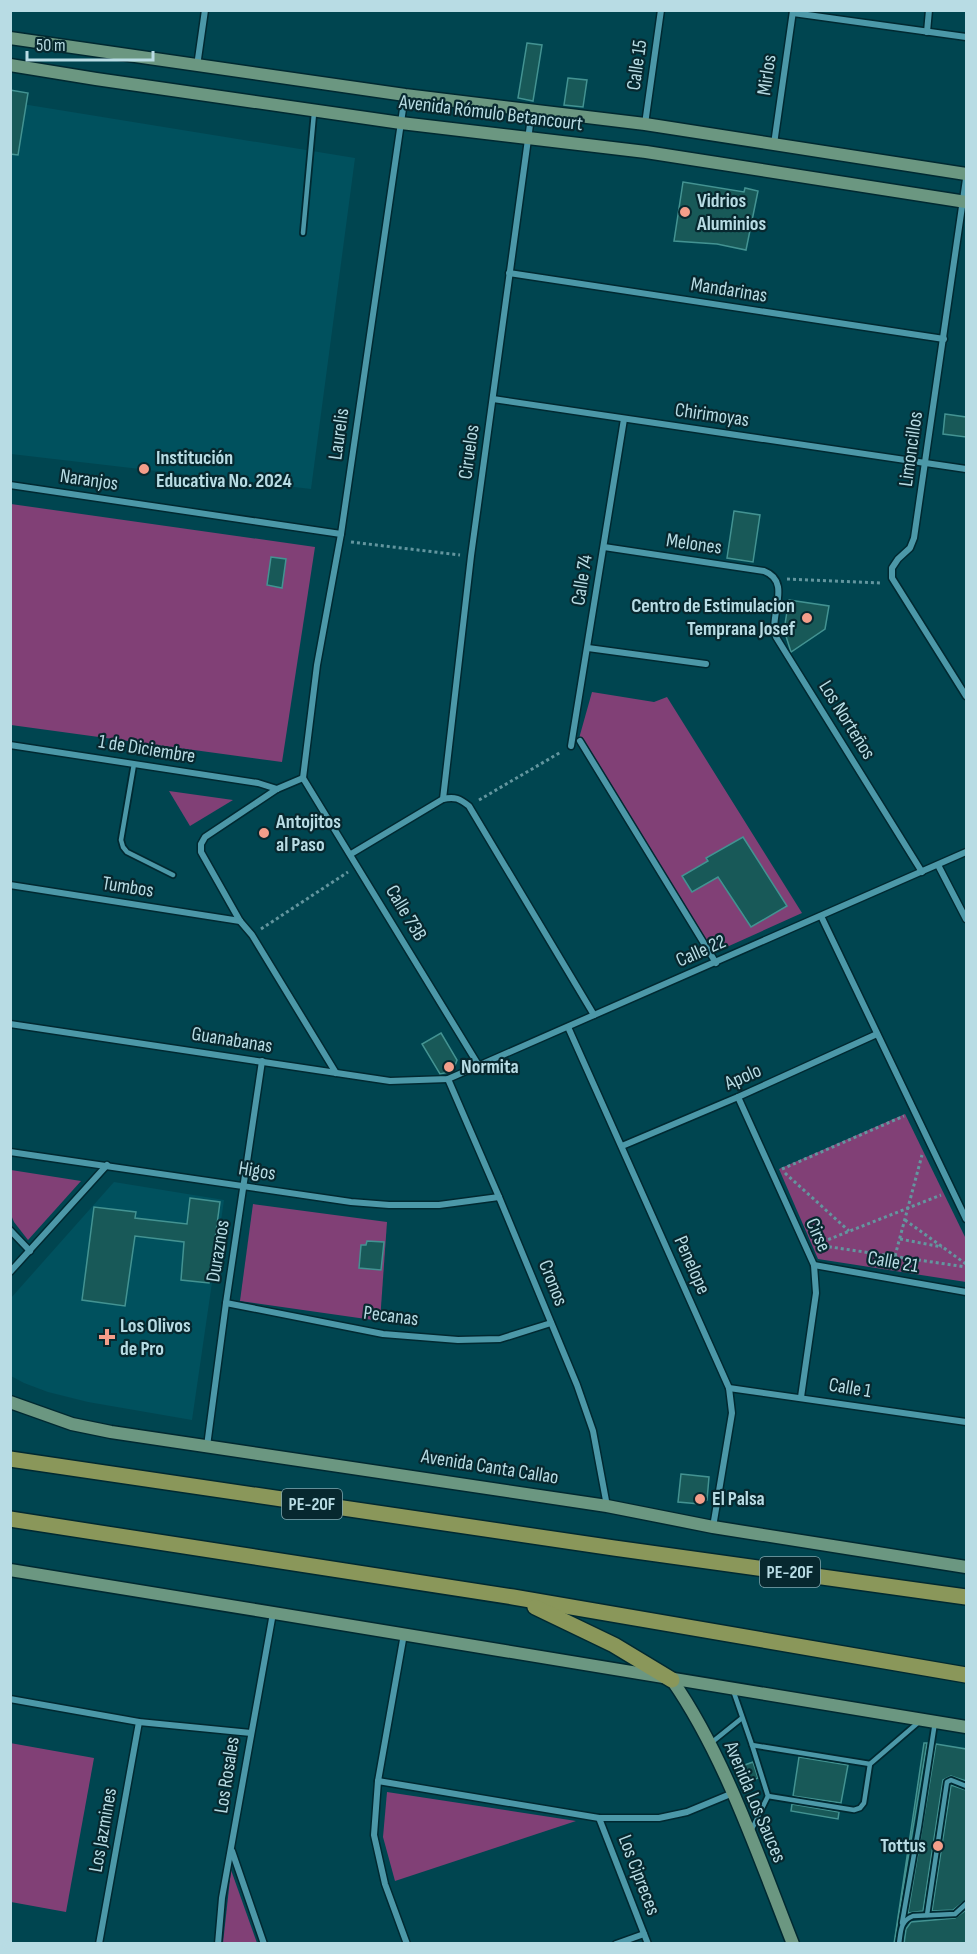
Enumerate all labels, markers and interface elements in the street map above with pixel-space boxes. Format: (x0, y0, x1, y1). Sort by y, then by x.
scale bar (27, 24, 153, 62)
text: 50 m (36, 35, 66, 56)
street label: Calle 15 (622, 38, 652, 92)
street label: Mirlos (752, 53, 782, 97)
street label: Avenida Rómulo Betancourt (397, 90, 584, 136)
place label: Vidrios Aluminios (696, 189, 766, 236)
marker: Vidrios Aluminios (678, 205, 692, 219)
street label: Mandarinas (689, 272, 769, 308)
street label: Chirimoyas (673, 398, 751, 432)
street label: Laurelis (324, 407, 354, 461)
street label: Limoncillos (894, 410, 928, 488)
street label: Ciruelos (453, 423, 485, 481)
place label: Institución Educativa No. 2024 (156, 446, 292, 493)
marker: Institución Educativa No. 2024 (137, 462, 151, 476)
street label: Naranjos (58, 464, 120, 496)
street label: Melones (665, 528, 723, 560)
street label: Calle 74 (566, 553, 598, 607)
place label: Centro de Estimulacion Temprana Josef (631, 594, 796, 641)
marker: Centro de Estimulacion Temprana Josef (800, 611, 814, 625)
street label: Los Norteños (813, 676, 881, 764)
street label: 1 de Diciembre (97, 730, 197, 768)
place label: Antojitos al Paso (275, 810, 341, 857)
marker: Antojitos al Paso (257, 826, 271, 840)
street label: Tumbos (101, 871, 155, 903)
street label: Calle 73B (380, 881, 432, 945)
street label: Calle 22 (672, 929, 730, 973)
street label: Guanabanas (190, 1022, 274, 1058)
place label: Normita (461, 1055, 519, 1079)
street label: Apolo (720, 1058, 765, 1096)
marker: Normita (442, 1060, 456, 1074)
street label: Higos (237, 1156, 277, 1186)
street label: Cirse (800, 1215, 836, 1255)
street label: Duraznos (201, 1218, 235, 1284)
street label: Penelope (669, 1232, 715, 1298)
street label: Calle 21 (866, 1246, 920, 1278)
street label: Cronos (533, 1257, 573, 1309)
street label: Pecanas (362, 1301, 420, 1331)
place label: Los Olivos de Pro (120, 1314, 191, 1361)
marker: Los Olivos de Pro (98, 1328, 116, 1346)
street label: Calle 1 (827, 1373, 873, 1403)
street label: Avenida Canta Callao (419, 1444, 560, 1490)
place label: El Palsa (712, 1487, 765, 1511)
road number: PE-20F (282, 1489, 342, 1519)
marker: El Palsa (693, 1492, 707, 1506)
road number: PE-20F (760, 1557, 820, 1587)
street label: Los Rosales (209, 1735, 245, 1815)
street label: Avenida Los Sauces (718, 1737, 791, 1866)
street label: Los Jazmines (84, 1786, 122, 1874)
street label: Los Cipreces (613, 1831, 665, 1919)
place label: Tottus (880, 1834, 926, 1858)
marker: Tottus (931, 1839, 945, 1853)

